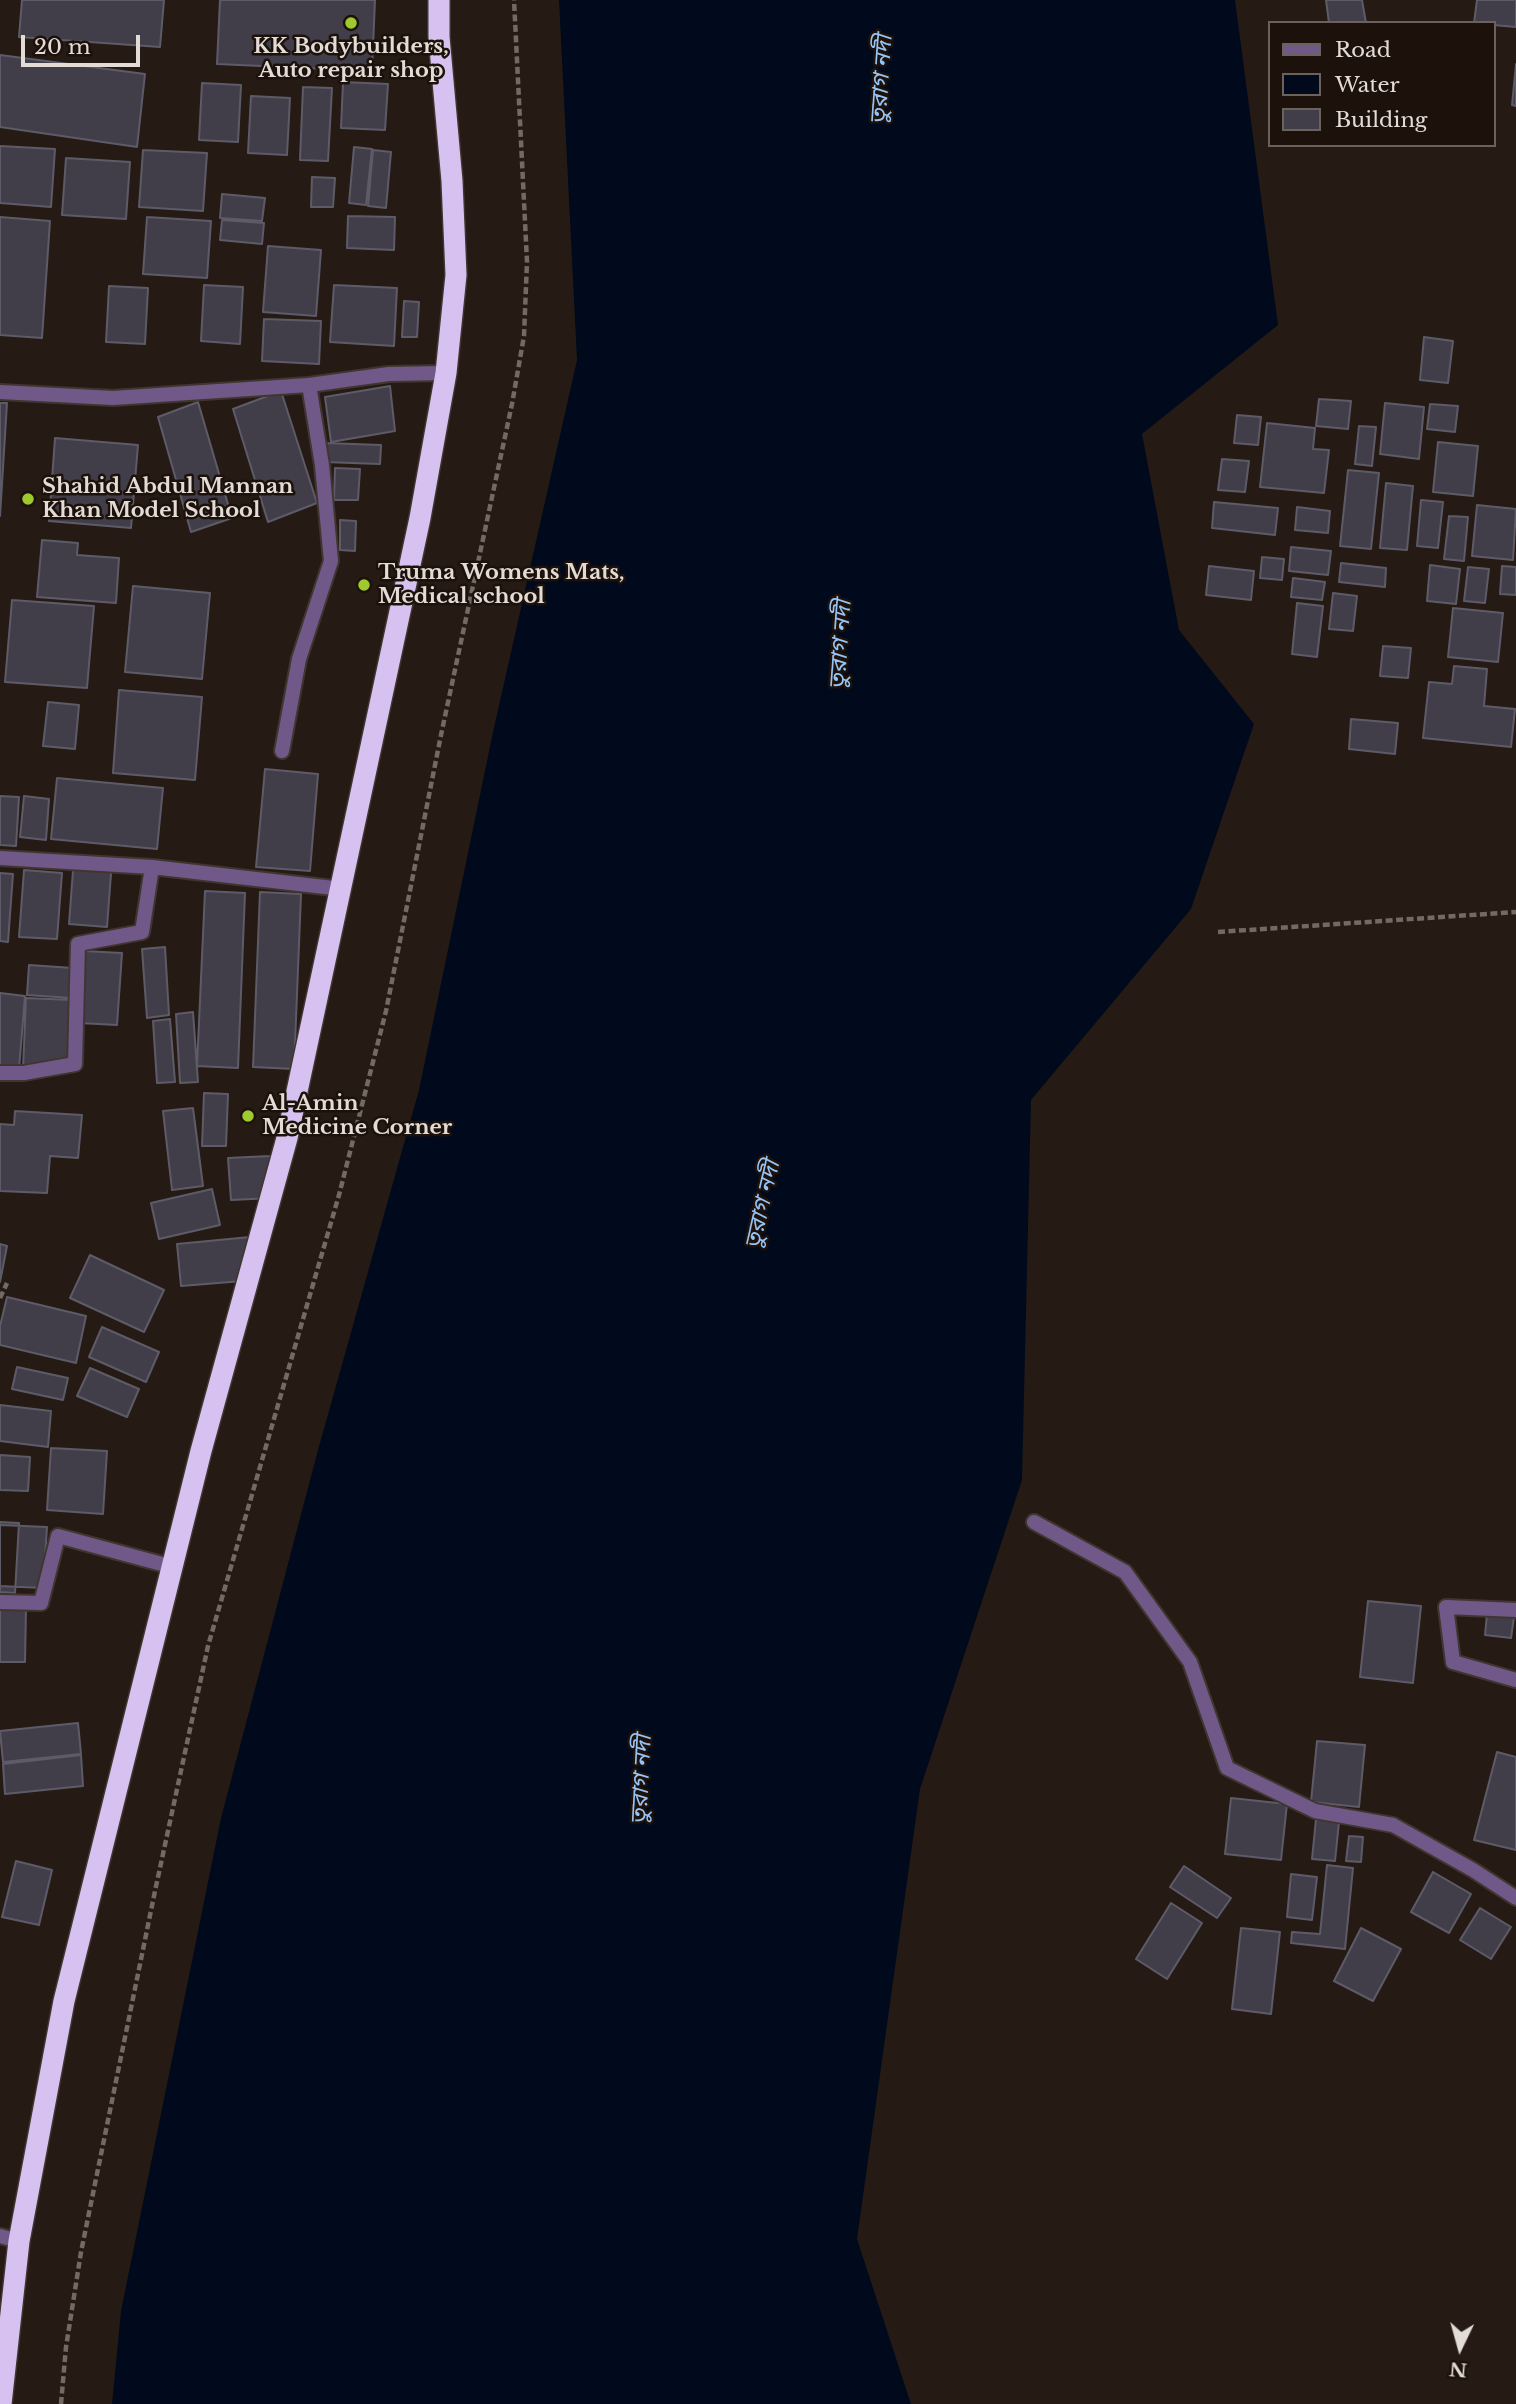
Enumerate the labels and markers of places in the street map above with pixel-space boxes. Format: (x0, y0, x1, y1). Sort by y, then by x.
marker: KK Bodybuilders, Auto repair shop (343, 15, 359, 31)
place label: KK Bodybuilders, Auto repair shop (253, 34, 449, 84)
place label: Shahid Abdul Mannan Khan Model School (42, 474, 293, 524)
marker: Shahid Abdul Mannan Khan Model School (20, 491, 36, 507)
place label: Truma Womens Mats, Medical school (378, 560, 624, 610)
marker: Truma Womens Mats, Medical school (356, 577, 372, 593)
place label: Al-Amin Medicine Corner (262, 1091, 452, 1141)
marker: Al-Amin Medicine Corner (240, 1108, 256, 1124)

